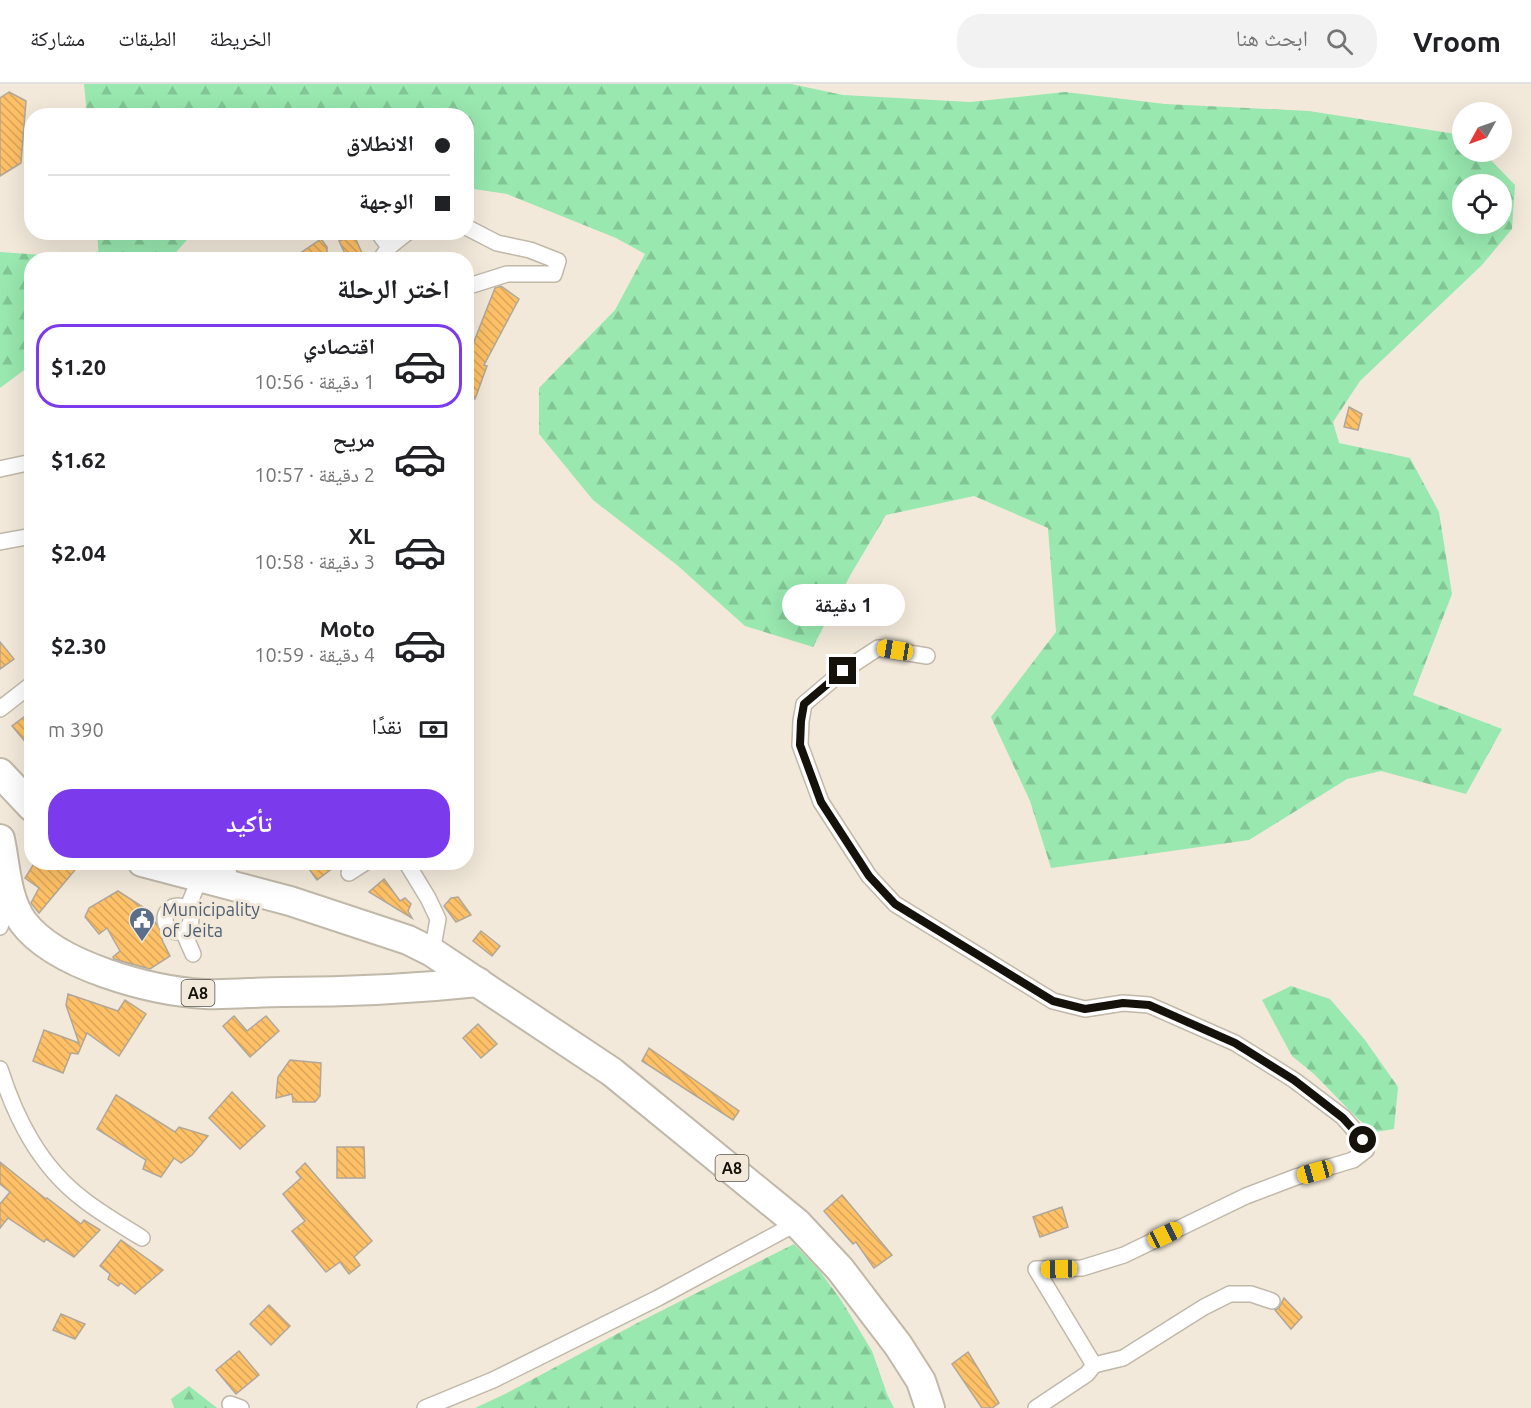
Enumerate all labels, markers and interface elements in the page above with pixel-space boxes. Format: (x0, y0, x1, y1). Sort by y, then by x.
search box (957, 14, 1377, 68)
text: ابحث هنا (1236, 25, 1308, 50)
icon: search (1323, 25, 1356, 58)
text: مشاركة (30, 26, 85, 50)
text: الطبقات (118, 26, 177, 50)
text: الخريطة (210, 26, 271, 50)
text: Vroom (1413, 26, 1501, 57)
north arrow (1452, 102, 1512, 162)
map controls (1452, 102, 1512, 234)
text: الانطلاق (346, 130, 414, 155)
button: locate (1452, 174, 1512, 234)
text: الوجهة (359, 188, 414, 213)
text: اختر الرحلة (337, 273, 450, 303)
text: اقتصادي (303, 333, 375, 358)
icon: car (393, 339, 447, 393)
text: $1.20 (51, 354, 106, 379)
text: 1 دقيقة · 10:56 (254, 370, 375, 393)
text: مريح (332, 426, 375, 451)
icon: car (393, 432, 447, 486)
text: $1.62 (51, 447, 106, 472)
text: 2 دقيقة · 10:57 (254, 463, 375, 486)
text: XL (348, 523, 375, 548)
icon: car (393, 525, 447, 579)
text: $2.04 (51, 540, 106, 565)
text: 3 دقيقة · 10:58 (254, 550, 375, 573)
callout: 1 دقيقة (782, 584, 904, 626)
text: 1 دقيقة (814, 593, 873, 616)
text: Moto (320, 616, 375, 641)
icon: car (393, 618, 447, 672)
text: $2.30 (51, 633, 106, 658)
car (876, 638, 914, 662)
text: 4 دقيقة · 10:59 (254, 643, 375, 666)
route end (829, 657, 856, 684)
text: نقدًا (372, 713, 402, 738)
icon: cash (417, 713, 450, 746)
text: 390 m (48, 718, 104, 741)
button: تأكيد (48, 789, 450, 858)
place label: Municipality of Jeita (162, 899, 260, 940)
public building icon: Municipality of Jeita (127, 905, 157, 943)
road number: A8 (182, 980, 214, 1006)
route start (1349, 1126, 1376, 1153)
road number: A8 (716, 1155, 748, 1181)
car (1295, 1158, 1335, 1186)
car (1145, 1219, 1185, 1251)
car (1041, 1260, 1077, 1278)

